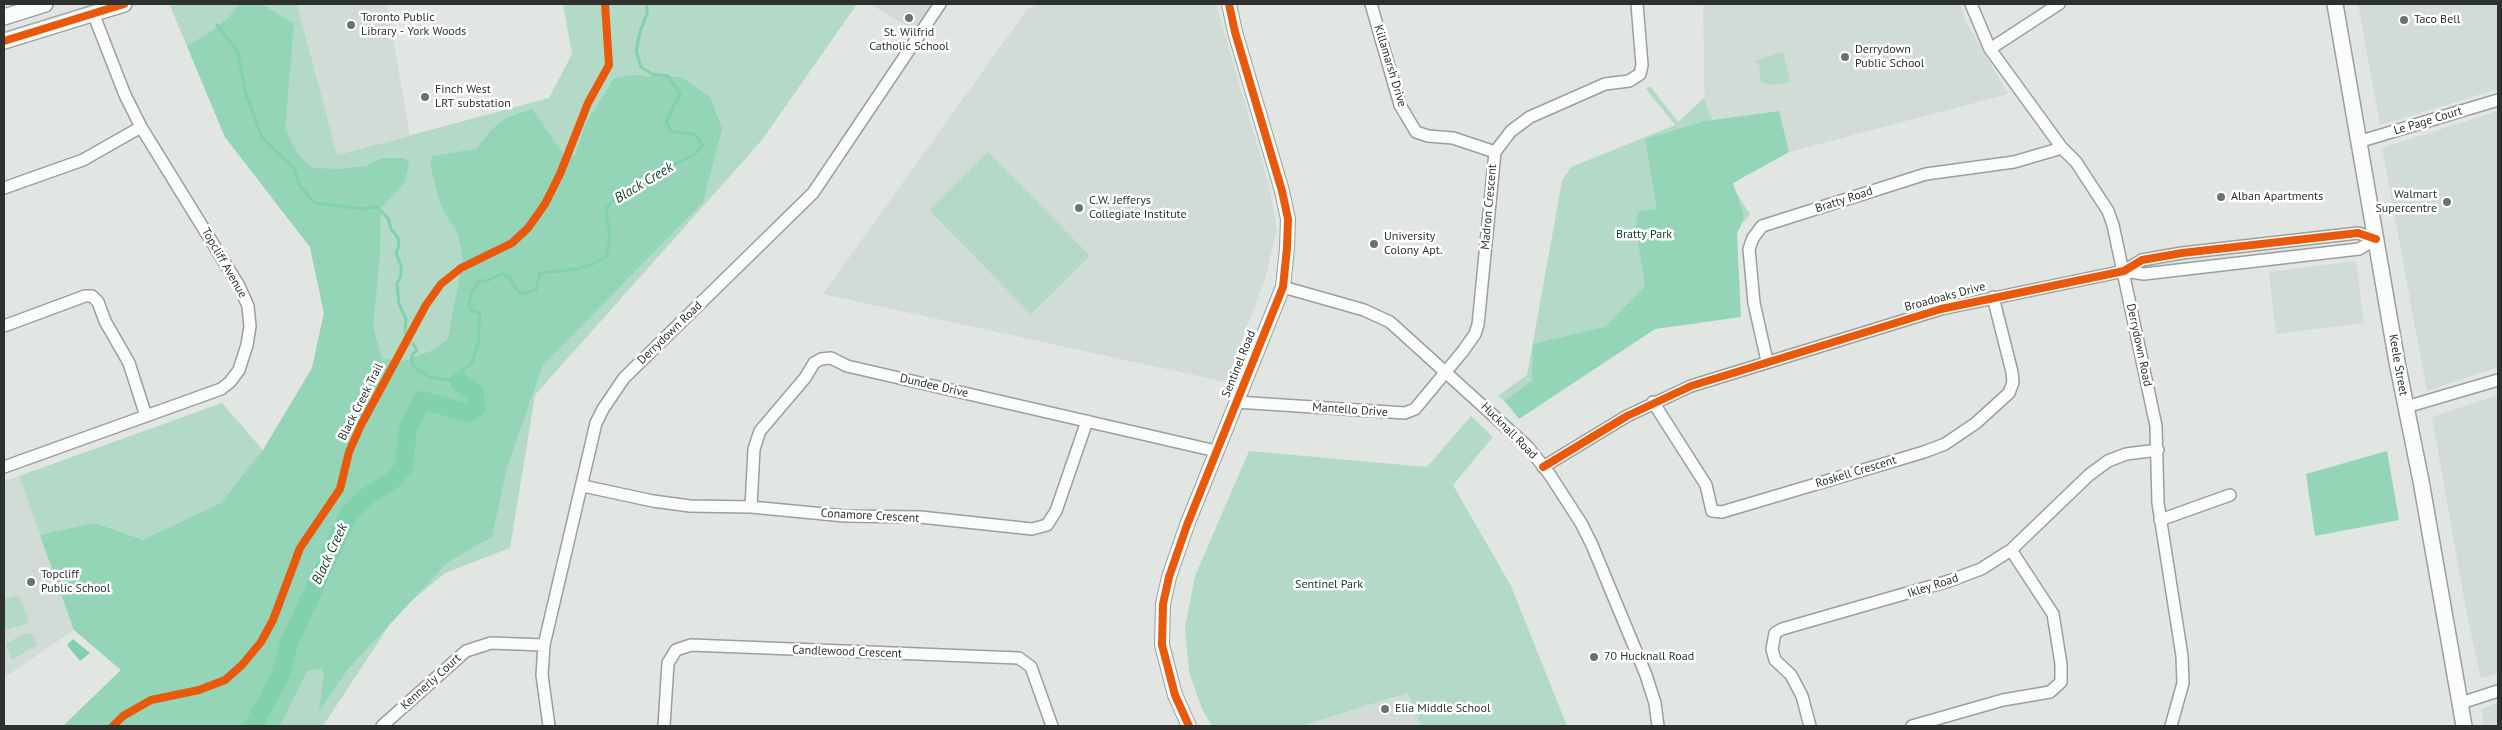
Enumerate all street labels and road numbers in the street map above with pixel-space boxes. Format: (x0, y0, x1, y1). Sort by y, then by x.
street label: Killamarsh Drive (1371, 23, 1409, 109)
street label: Le Page Court (2392, 104, 2464, 138)
street label: Madron Crescent (1478, 164, 1500, 250)
street label: Bratty Road (1814, 184, 1874, 216)
street label: Topcliff Avenue (198, 225, 250, 301)
street label: Broadoaks Drive (1903, 279, 1987, 315)
street label: Derrydown Road (635, 298, 705, 368)
street label: Derrydown Road (2123, 302, 2155, 388)
street label: Sentinel Road (1219, 328, 1259, 400)
street label: Keele Street (2386, 333, 2410, 397)
street label: Black Creek Trail (335, 361, 387, 443)
street label: Dundee Drive (899, 371, 969, 401)
street label: Mantello Drive (1312, 400, 1388, 420)
street label: Hucknall Road (1478, 400, 1540, 462)
street label: Roskell Crescent (1814, 453, 1898, 491)
street label: Conamore Crescent (820, 506, 920, 526)
street label: Ikley Road (1906, 571, 1960, 601)
street label: Candlewood Crescent (792, 643, 902, 661)
street label: Kennerly Court (398, 651, 464, 713)

